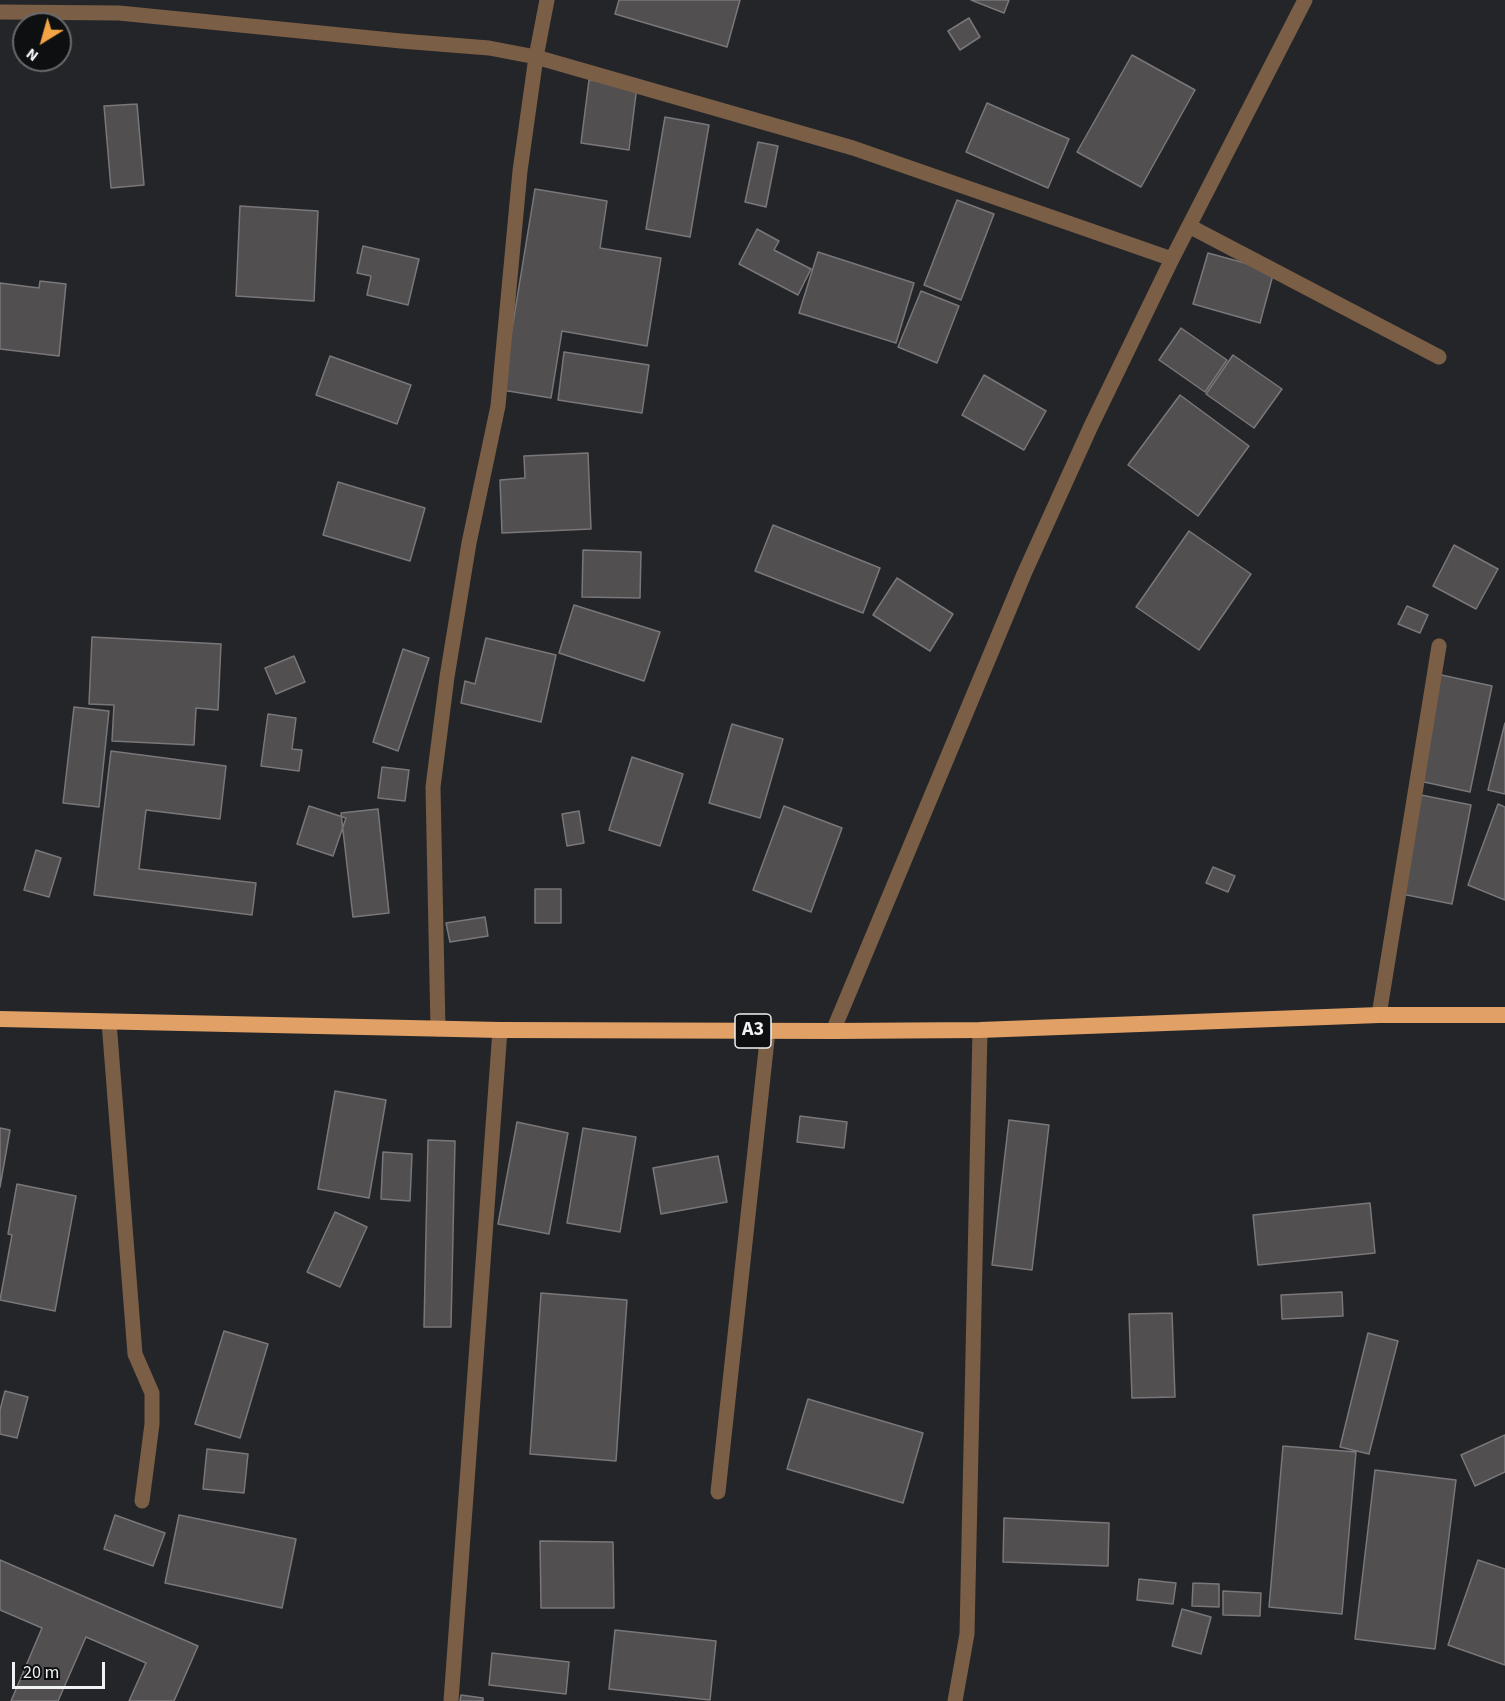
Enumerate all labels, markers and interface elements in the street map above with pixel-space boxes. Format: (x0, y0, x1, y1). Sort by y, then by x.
north arrow (12, 12, 72, 72)
text: N (22, 43, 43, 67)
road number: A3 (735, 1014, 771, 1048)
scale bar (15, 1650, 108, 1688)
text: 20 m (23, 1660, 59, 1685)

